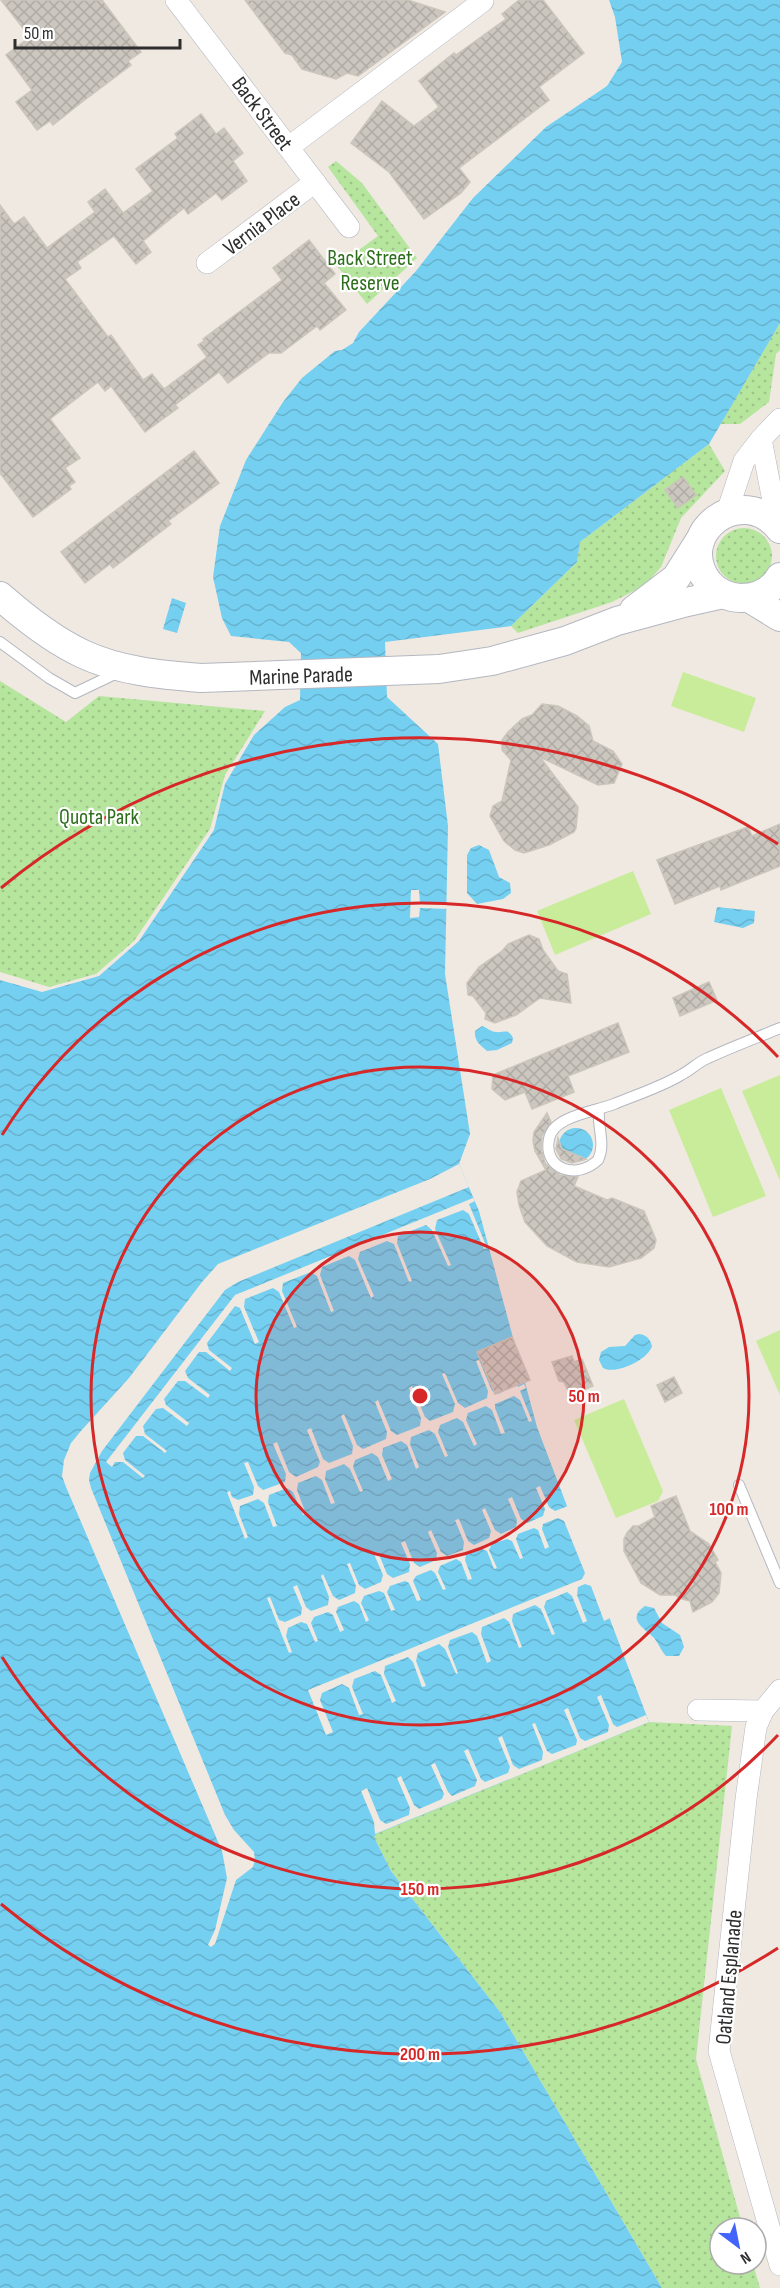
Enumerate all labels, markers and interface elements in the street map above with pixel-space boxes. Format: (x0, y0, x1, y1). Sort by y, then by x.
scale bar (15, 12, 180, 50)
text: 50 m (24, 23, 54, 44)
street label: Back Street (225, 72, 298, 156)
street label: Vernia Place (218, 187, 306, 262)
park label: Back Street Reserve (327, 245, 413, 297)
street label: Marine Parade (249, 661, 353, 692)
park label: Quota Park (59, 804, 140, 831)
centre of rings (410, 1386, 430, 1406)
text: 50 m (568, 1386, 600, 1407)
text: 100 m (710, 1499, 749, 1520)
text: 150 m (401, 1879, 439, 1900)
street label: Oatland Esplanade (710, 1909, 749, 2046)
text: 200 m (400, 2044, 440, 2065)
north arrow (708, 2216, 768, 2276)
text: N (736, 2247, 754, 2268)

